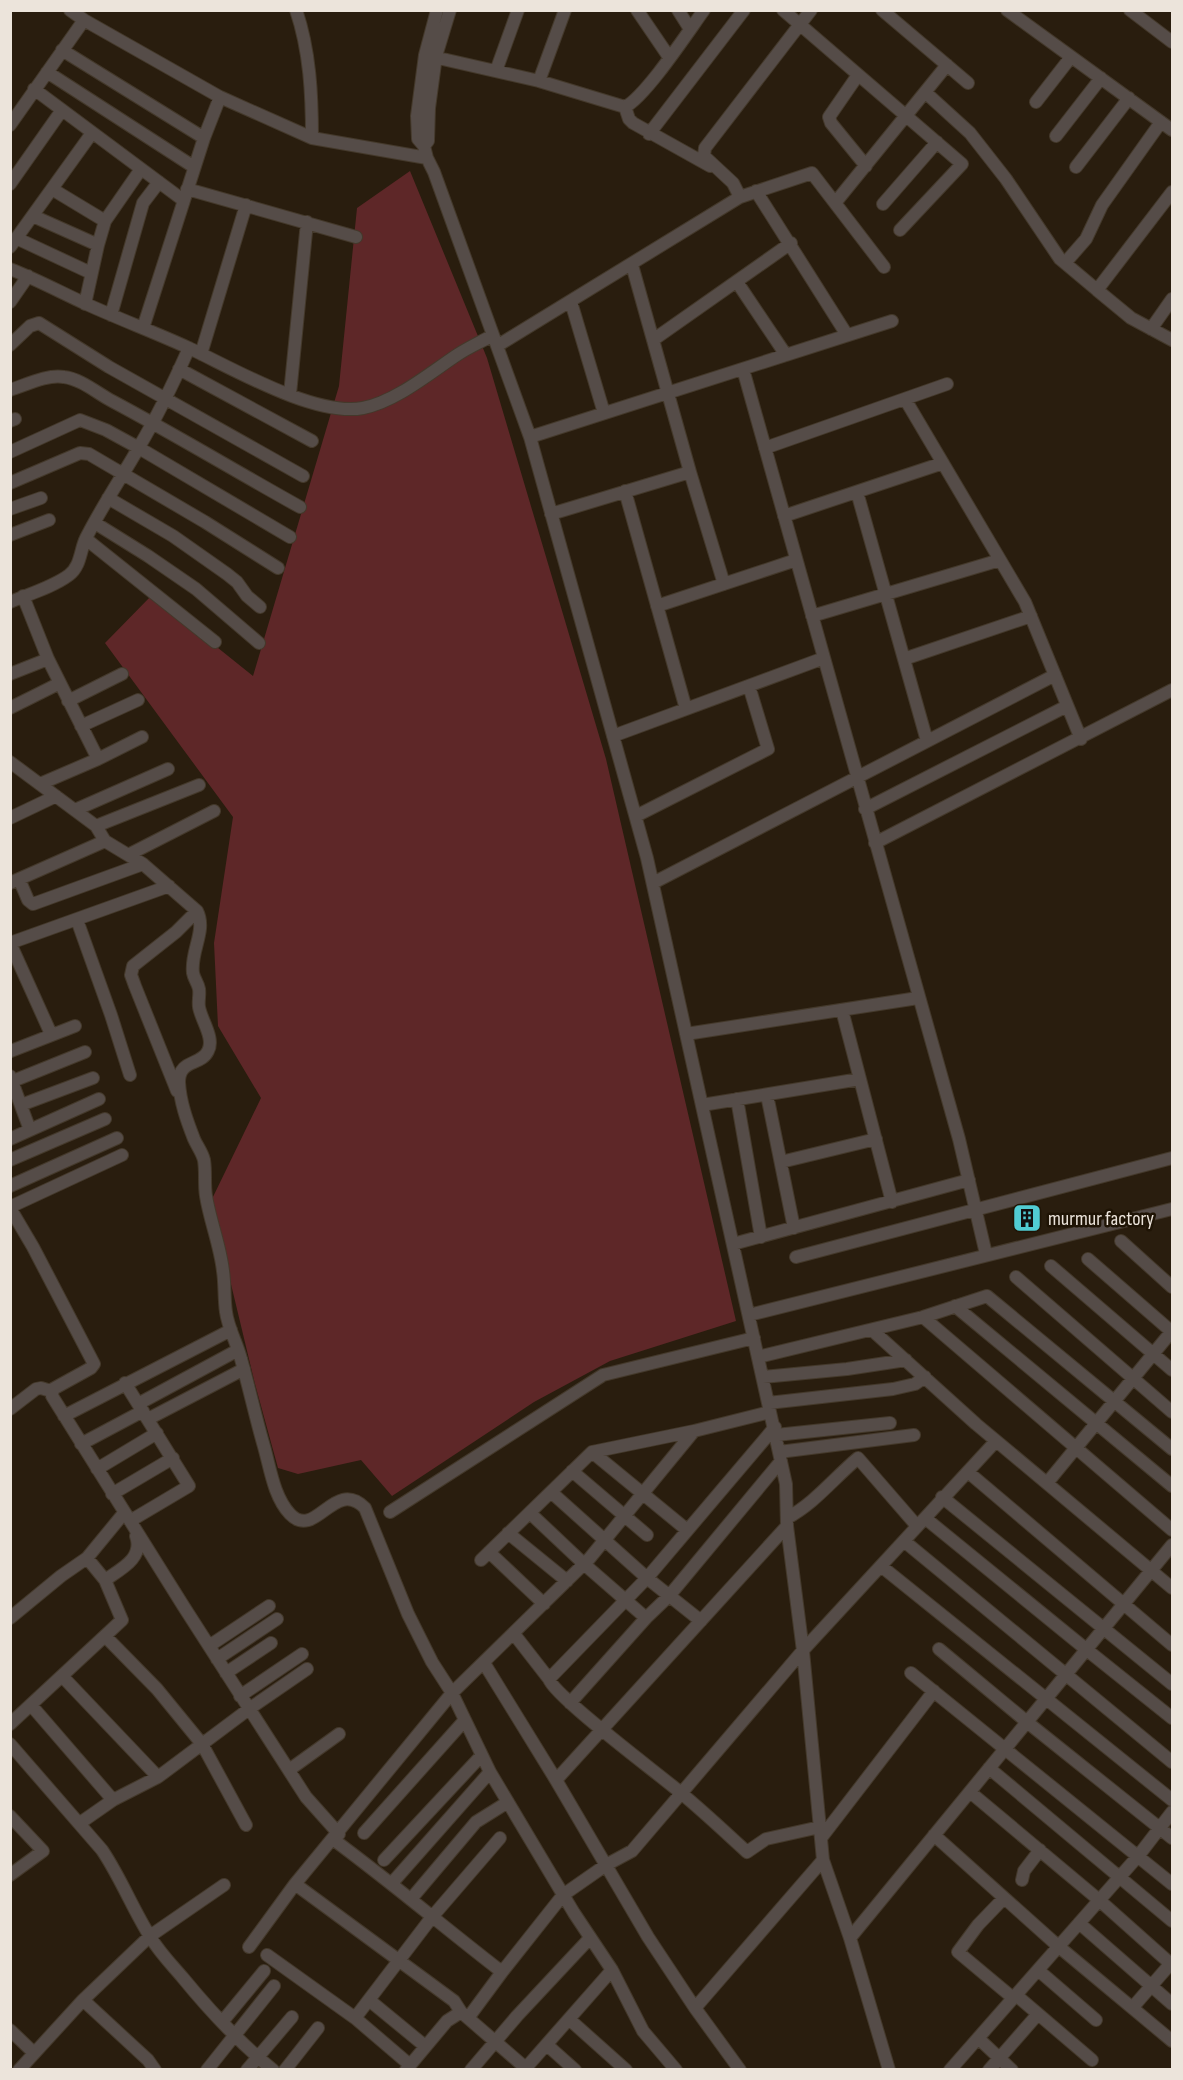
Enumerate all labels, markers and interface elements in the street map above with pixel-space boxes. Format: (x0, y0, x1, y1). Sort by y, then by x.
building icon: murmur factory (1011, 1202, 1043, 1234)
place label: murmur factory (1048, 1207, 1154, 1231)

